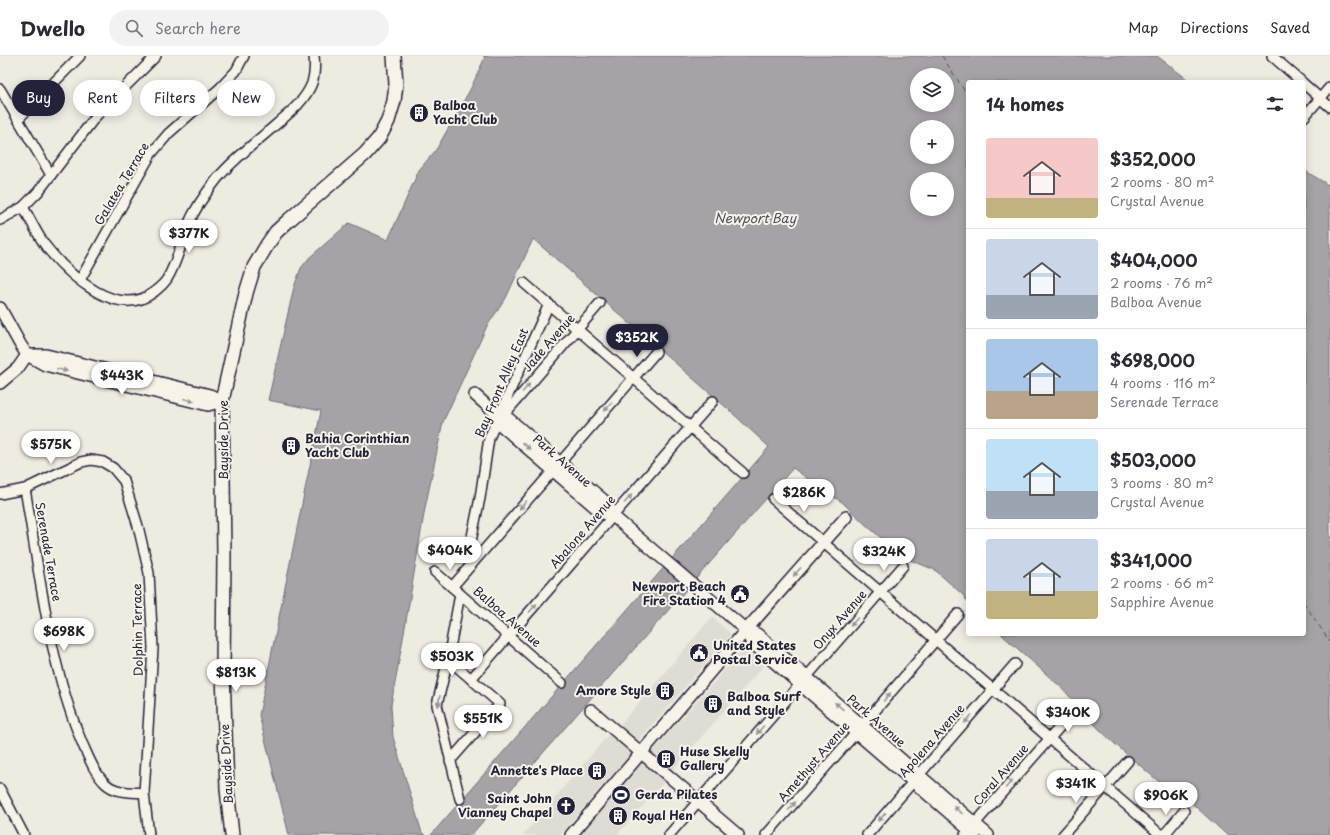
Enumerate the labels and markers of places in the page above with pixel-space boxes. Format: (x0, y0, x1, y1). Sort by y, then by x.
place label: Balboa Yacht Club (433, 96, 497, 128)
building icon: Balboa Yacht Club (408, 102, 430, 124)
pin: $377K (161, 220, 217, 254)
pin: $352K (609, 324, 665, 358)
pin: $443K (94, 362, 150, 396)
place label: Bahia Corinthian Yacht Club (305, 429, 409, 461)
pin: $575K (23, 431, 79, 465)
building icon: Bahia Corinthian Yacht Club (280, 435, 302, 457)
pin: $286K (776, 479, 832, 513)
pin: $404K (422, 537, 478, 571)
pin: $324K (856, 538, 912, 572)
place label: Newport Beach Fire Station 4 (632, 577, 726, 609)
public building icon: Newport Beach Fire Station 4 (729, 583, 751, 605)
pin: $698K (36, 618, 92, 652)
place label: United States Postal Service (713, 636, 798, 668)
public building icon: United States Postal Service (688, 642, 710, 664)
pin: $503K (424, 643, 480, 677)
pin: $813K (208, 659, 264, 693)
building icon: Amore Style (654, 680, 676, 702)
place label: Amore Style (576, 681, 651, 699)
place label: Balboa Surf and Style (727, 687, 802, 719)
building icon: Balboa Surf and Style (702, 693, 724, 715)
pin: $340K (1040, 699, 1096, 733)
pin: $551K (455, 705, 511, 739)
place label: Huse Skelly Gallery (680, 742, 750, 774)
building icon: Huse Skelly Gallery (655, 748, 677, 770)
building icon: Annette's Place (586, 760, 608, 782)
place label: Annette's Place (491, 761, 583, 779)
pin: $341K (1048, 770, 1104, 804)
pin: $906K (1138, 782, 1194, 816)
sports icon: Gerda Pilates (610, 784, 632, 806)
place label: Gerda Pilates (635, 785, 717, 803)
place label: Saint John Vianney Chapel (458, 789, 552, 821)
church icon: Saint John Vianney Chapel (555, 795, 577, 817)
building icon: Royal Hen (607, 805, 629, 827)
place label: Royal Hen (632, 806, 693, 824)

